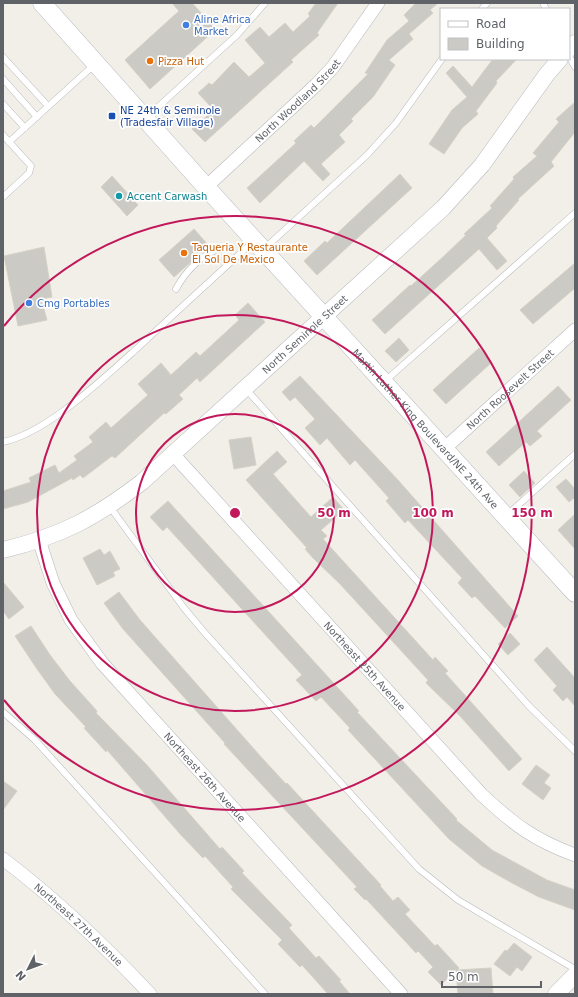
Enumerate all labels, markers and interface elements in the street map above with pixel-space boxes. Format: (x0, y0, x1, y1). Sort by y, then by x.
legend (440, 8, 570, 60)
place label: Aline Africa Market (194, 14, 251, 37)
text: Road (476, 17, 506, 31)
marker: Aline Africa Market (181, 20, 191, 30)
text: Building (476, 37, 525, 51)
marker: Pizza Hut (145, 56, 155, 66)
place label: Pizza Hut (158, 56, 204, 67)
street label: North Woodland Street (253, 57, 342, 144)
place label: NE 24th & Seminole (Tradesfair Village) (120, 105, 221, 128)
marker: NE 24th & Seminole (Tradesfair Village) (107, 111, 117, 121)
marker: Accent Carwash (114, 191, 124, 201)
place label: Accent Carwash (127, 191, 207, 202)
place label: Taqueria Y Restaurante El Sol De Mexico (191, 242, 308, 265)
marker: Taqueria Y Restaurante El Sol De Mexico (179, 248, 189, 258)
street label: North Seminole Street (260, 292, 349, 375)
marker: Cmg Portables (24, 298, 34, 308)
place label: Cmg Portables (37, 298, 110, 309)
street label: Martin Luther King Boulevard/NE 24th Ave (350, 347, 501, 511)
street label: North Roosevelt Street (464, 347, 556, 431)
centre of rings (228, 506, 242, 520)
text: 50 m (317, 506, 351, 520)
text: 100 m (412, 506, 454, 520)
text: 150 m (511, 506, 553, 520)
street label: Northeast 25th Avenue (322, 619, 408, 713)
street label: Northeast 26th Avenue (162, 730, 248, 824)
street label: Northeast 27th Avenue (32, 881, 125, 968)
north arrow (8, 949, 48, 989)
scale bar (442, 963, 541, 989)
text: N (13, 968, 29, 983)
text: 50 m (448, 970, 479, 984)

